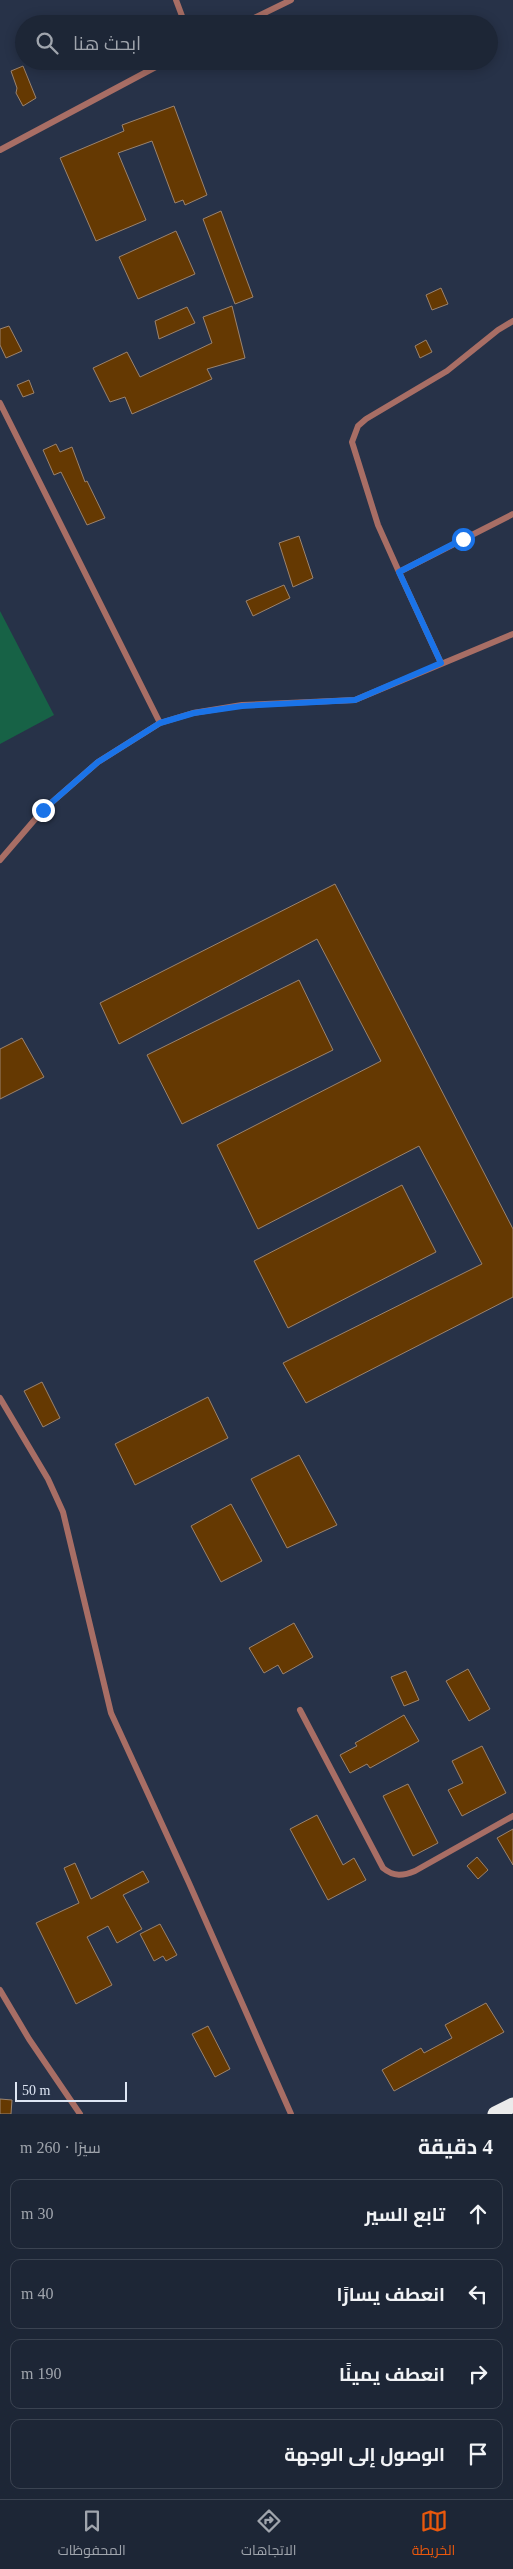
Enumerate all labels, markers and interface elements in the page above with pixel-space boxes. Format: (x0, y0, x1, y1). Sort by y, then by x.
search box (15, 15, 498, 70)
icon: search (33, 29, 61, 57)
text: ابحث هنا (73, 33, 141, 54)
route start (452, 528, 475, 551)
route end (32, 799, 55, 822)
scale bar (15, 2079, 128, 2102)
text: 50 m (22, 2083, 50, 2098)
text: 4 دقيقة (418, 2135, 493, 2159)
text: سيرًا · 260 m (20, 2139, 101, 2156)
icon: ahead (464, 2200, 492, 2228)
text: تابع السير (365, 2204, 445, 2225)
text: 30 m (21, 2205, 53, 2222)
icon: left (464, 2280, 492, 2308)
text: انعطف يسارًا (337, 2284, 445, 2305)
text: 40 m (21, 2285, 53, 2302)
icon: right (464, 2360, 492, 2388)
text: انعطف يمينًا (339, 2364, 445, 2385)
text: 190 m (21, 2365, 61, 2382)
icon: arrive (464, 2440, 492, 2468)
text: الوصول إلى الوجهة (284, 2444, 445, 2465)
tab: المحفوظات (58, 2507, 126, 2563)
tab: الاتجاهات (241, 2507, 296, 2563)
tab: الخريطة (412, 2507, 455, 2563)

